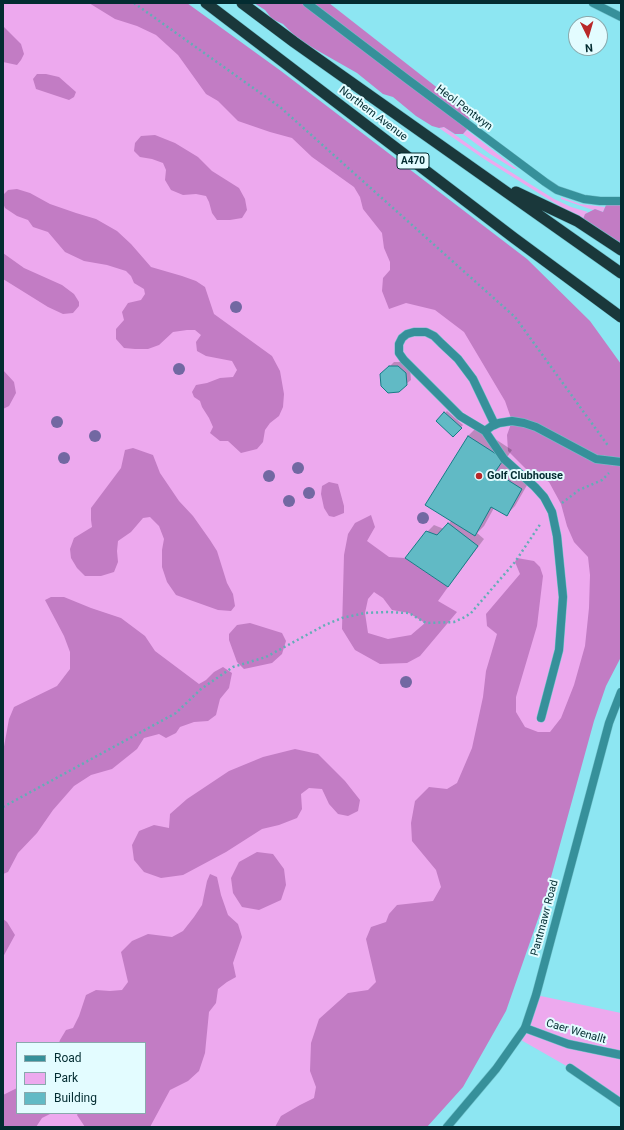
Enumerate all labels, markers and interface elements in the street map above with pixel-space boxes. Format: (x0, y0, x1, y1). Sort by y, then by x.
north arrow (568, 16, 608, 56)
text: N (585, 41, 593, 54)
street label: Heol Pentwyn (433, 82, 495, 134)
street label: Northern Avenue (336, 84, 410, 144)
road number: A470 (397, 153, 429, 169)
place label: Golf Clubhouse (487, 469, 563, 483)
marker: Golf Clubhouse (474, 471, 484, 481)
street label: Pantmawr Road (529, 879, 561, 957)
street label: Caer Wenallt (544, 1017, 608, 1047)
legend (16, 1042, 146, 1114)
text: Road (54, 1051, 82, 1065)
text: Park (54, 1071, 78, 1085)
text: Building (54, 1091, 97, 1105)

